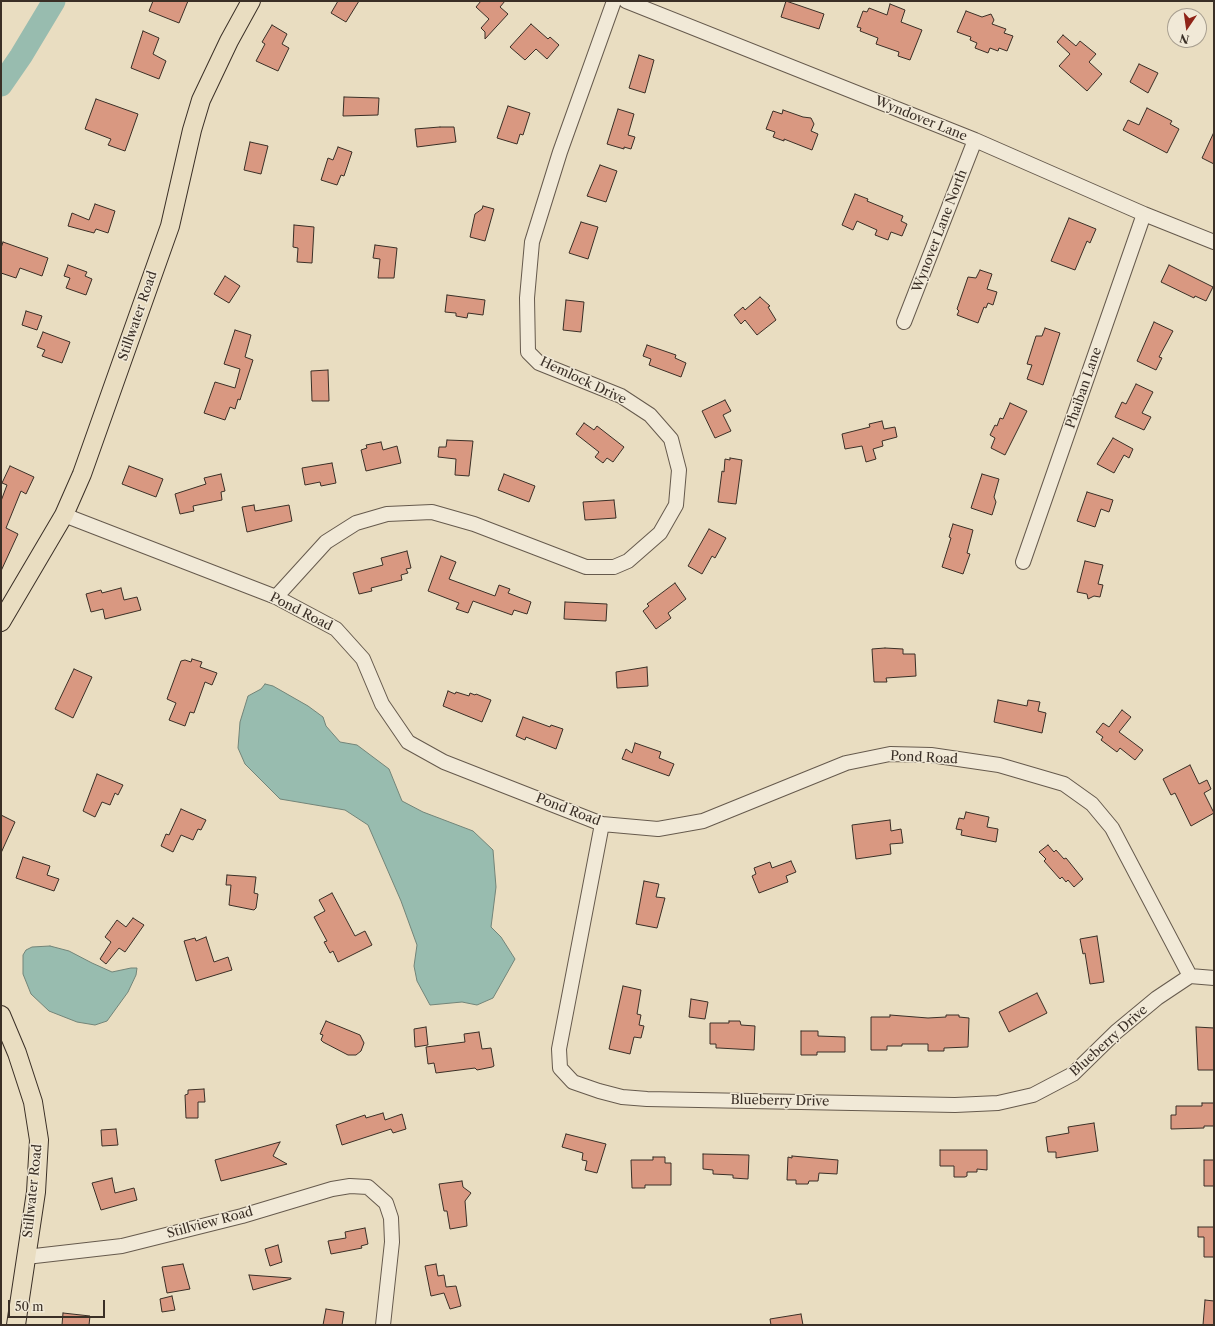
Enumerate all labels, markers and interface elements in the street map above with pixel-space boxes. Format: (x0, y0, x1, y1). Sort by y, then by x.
north arrow (1167, 8, 1207, 48)
text: N (1178, 31, 1191, 47)
street label: Wyndover Lane (873, 93, 969, 145)
street label: Wynover Lane North (909, 167, 971, 295)
street label: Stillwater Road (115, 269, 161, 363)
street label: Phaiban Lane (1063, 345, 1105, 431)
street label: Hemlock Drive (537, 354, 629, 408)
street label: Pond Road (267, 590, 335, 634)
street label: Pond Road (890, 748, 958, 768)
street label: Pond Road (534, 791, 602, 829)
street label: Blueberry Drive (1067, 1002, 1151, 1080)
street label: Blueberry Drive (731, 1092, 829, 1110)
street label: Stillwater Road (20, 1143, 46, 1239)
street label: Stillview Road (165, 1204, 255, 1242)
scale bar (10, 1292, 107, 1318)
text: 50 m (15, 1299, 44, 1314)

